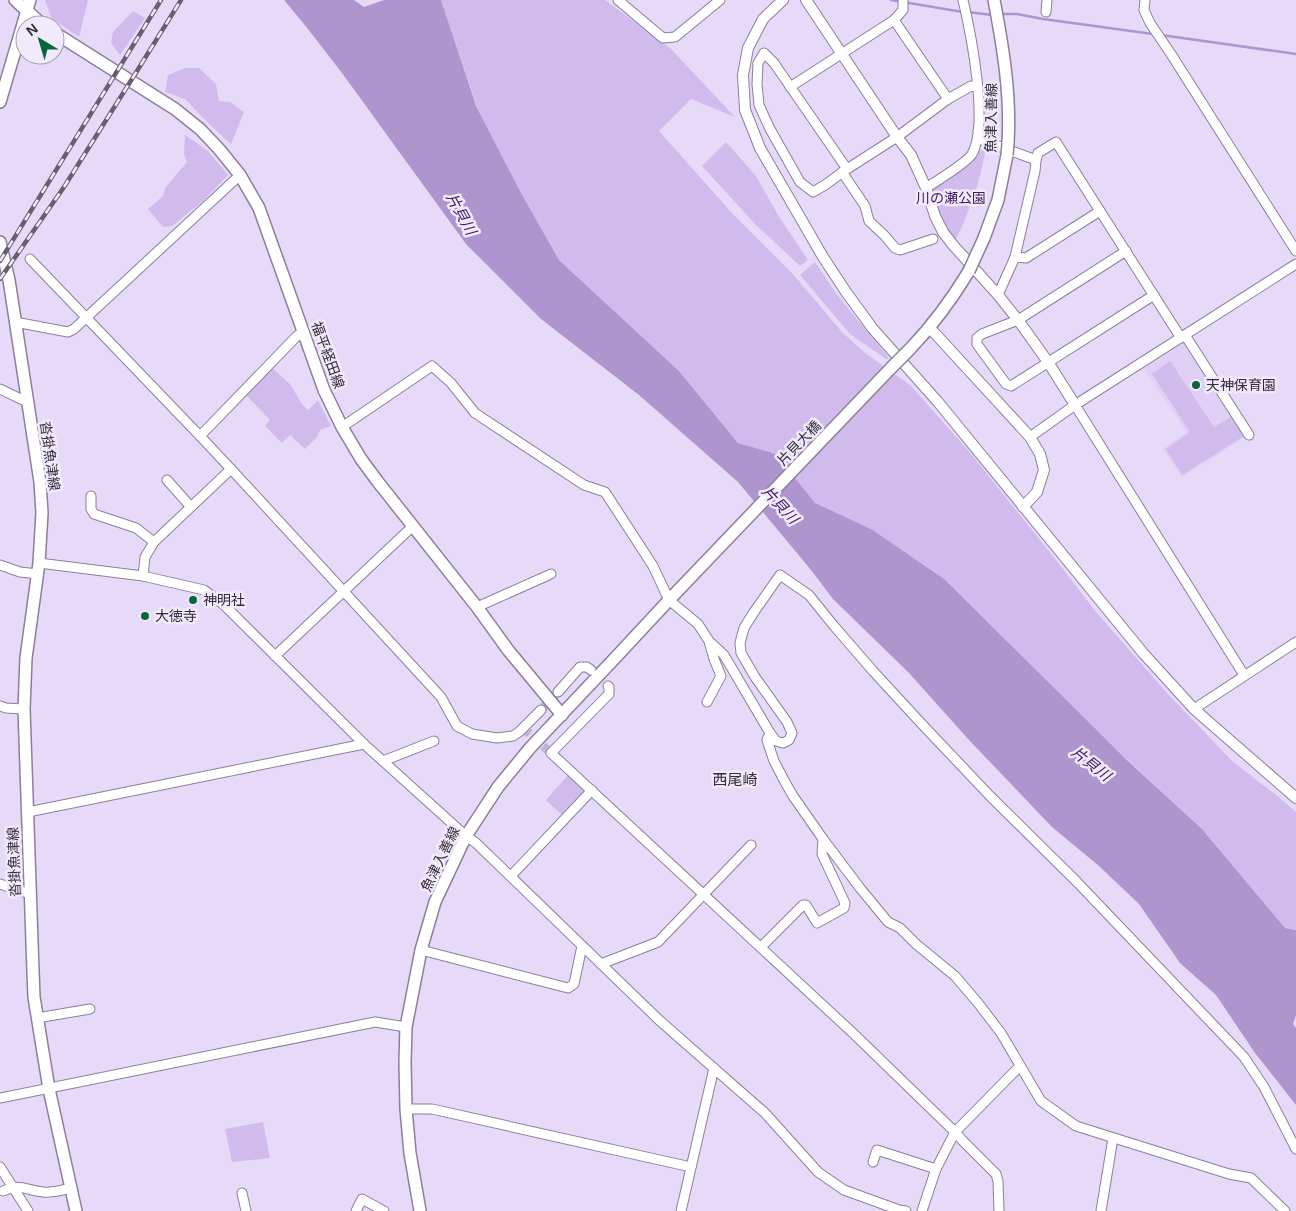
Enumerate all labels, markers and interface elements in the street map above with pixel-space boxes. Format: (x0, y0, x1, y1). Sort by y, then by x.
north arrow (15, 15, 65, 65)
text: N (23, 20, 41, 39)
street label: 魚津入善線 (982, 83, 1000, 153)
water label: 片貝川 (443, 190, 481, 239)
park label: 川の瀬公園 (916, 190, 986, 206)
street label: 福平経田線 (309, 319, 347, 391)
place label: 天神保育園 (1206, 377, 1276, 393)
marker: 天神保育園 (1190, 379, 1202, 391)
street label: 片貝大橋 (774, 417, 824, 469)
street label: 沓掛魚津線 (37, 420, 63, 492)
water label: 片貝川 (759, 482, 803, 528)
place label: 神明社 (203, 592, 245, 608)
marker: 神明社 (187, 594, 199, 606)
place label: 大徳寺 (155, 608, 197, 624)
marker: 大徳寺 (139, 610, 151, 622)
water label: 片貝川 (1068, 743, 1116, 785)
district label: 西尾崎 (712, 771, 758, 788)
street label: 魚津入善線 (417, 824, 463, 894)
street label: 沓掛魚津線 (5, 827, 23, 897)

